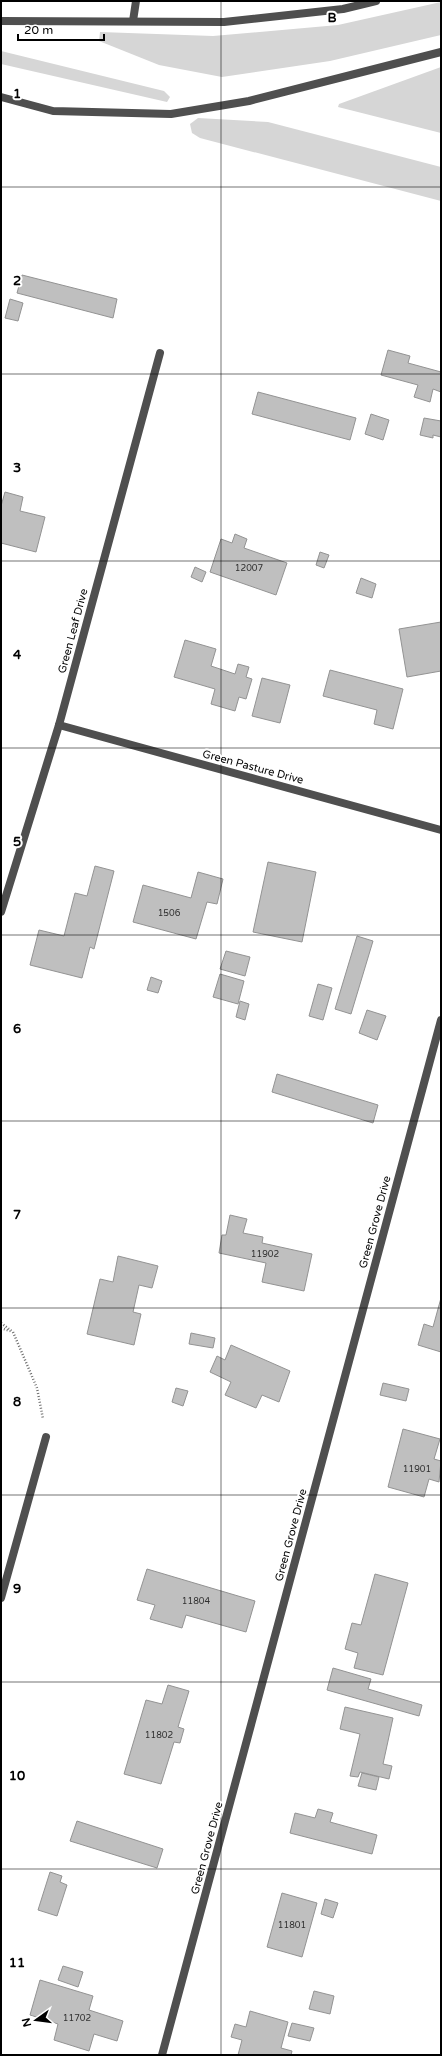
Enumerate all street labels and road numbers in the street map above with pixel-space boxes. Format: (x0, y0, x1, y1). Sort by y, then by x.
street label: Green Leaf Drive (55, 587, 91, 675)
street label: Green Pasture Drive (201, 747, 305, 787)
street label: Green Grove Drive (356, 1174, 394, 1270)
street label: Green Grove Drive (272, 1487, 310, 1583)
street label: Green Grove Drive (188, 1800, 226, 1896)

